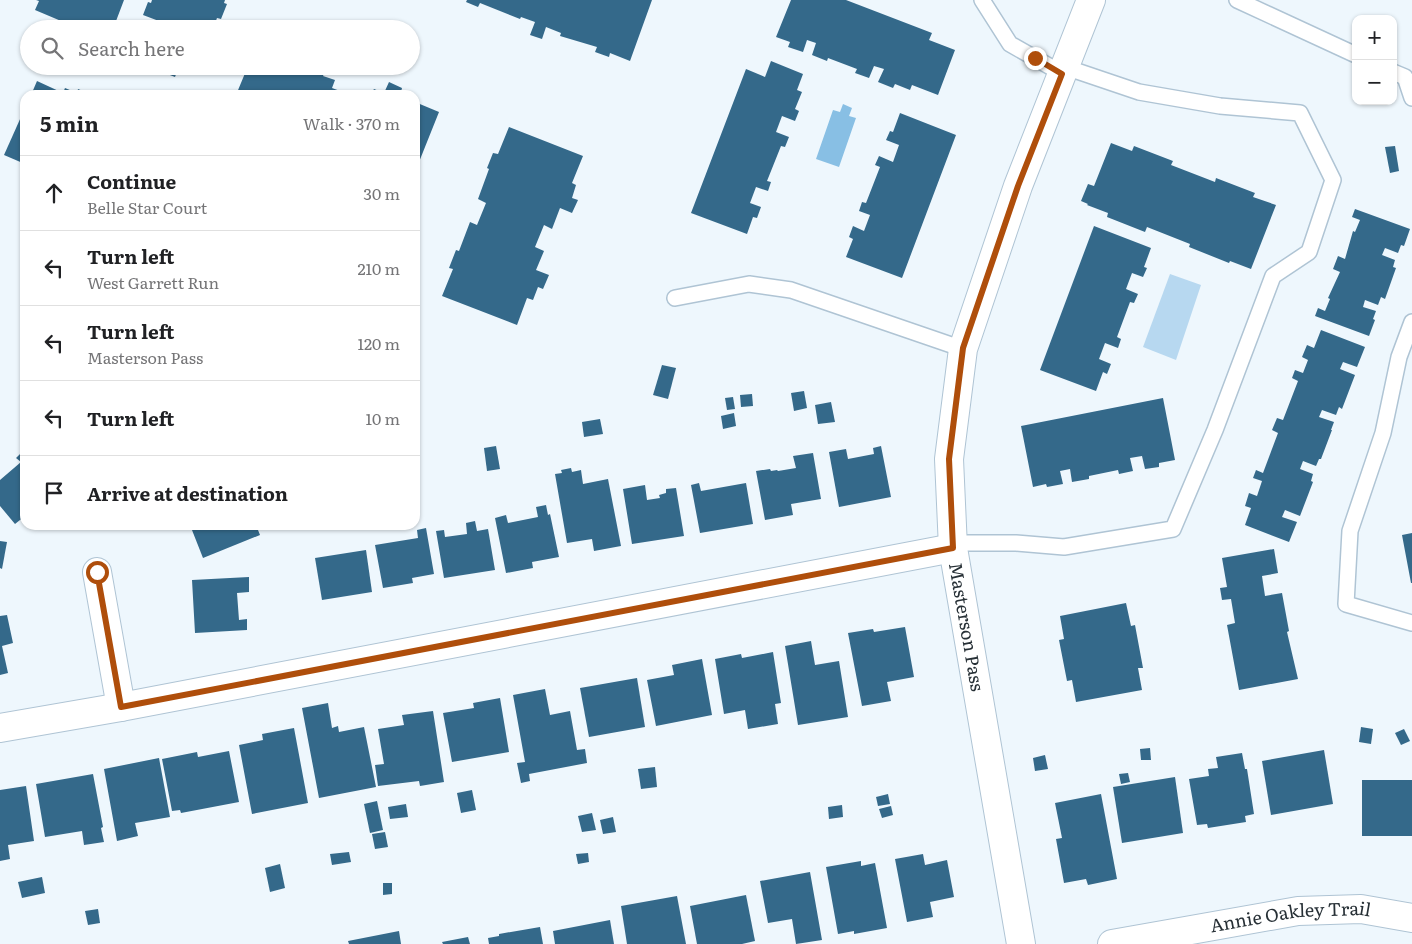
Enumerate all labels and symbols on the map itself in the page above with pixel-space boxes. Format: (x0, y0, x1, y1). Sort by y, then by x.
route end (1024, 47, 1047, 70)
street label: Masterson Pass (943, 560, 992, 693)
route start (86, 561, 109, 584)
street label: Annie Oakley Trail (1208, 894, 1373, 938)

